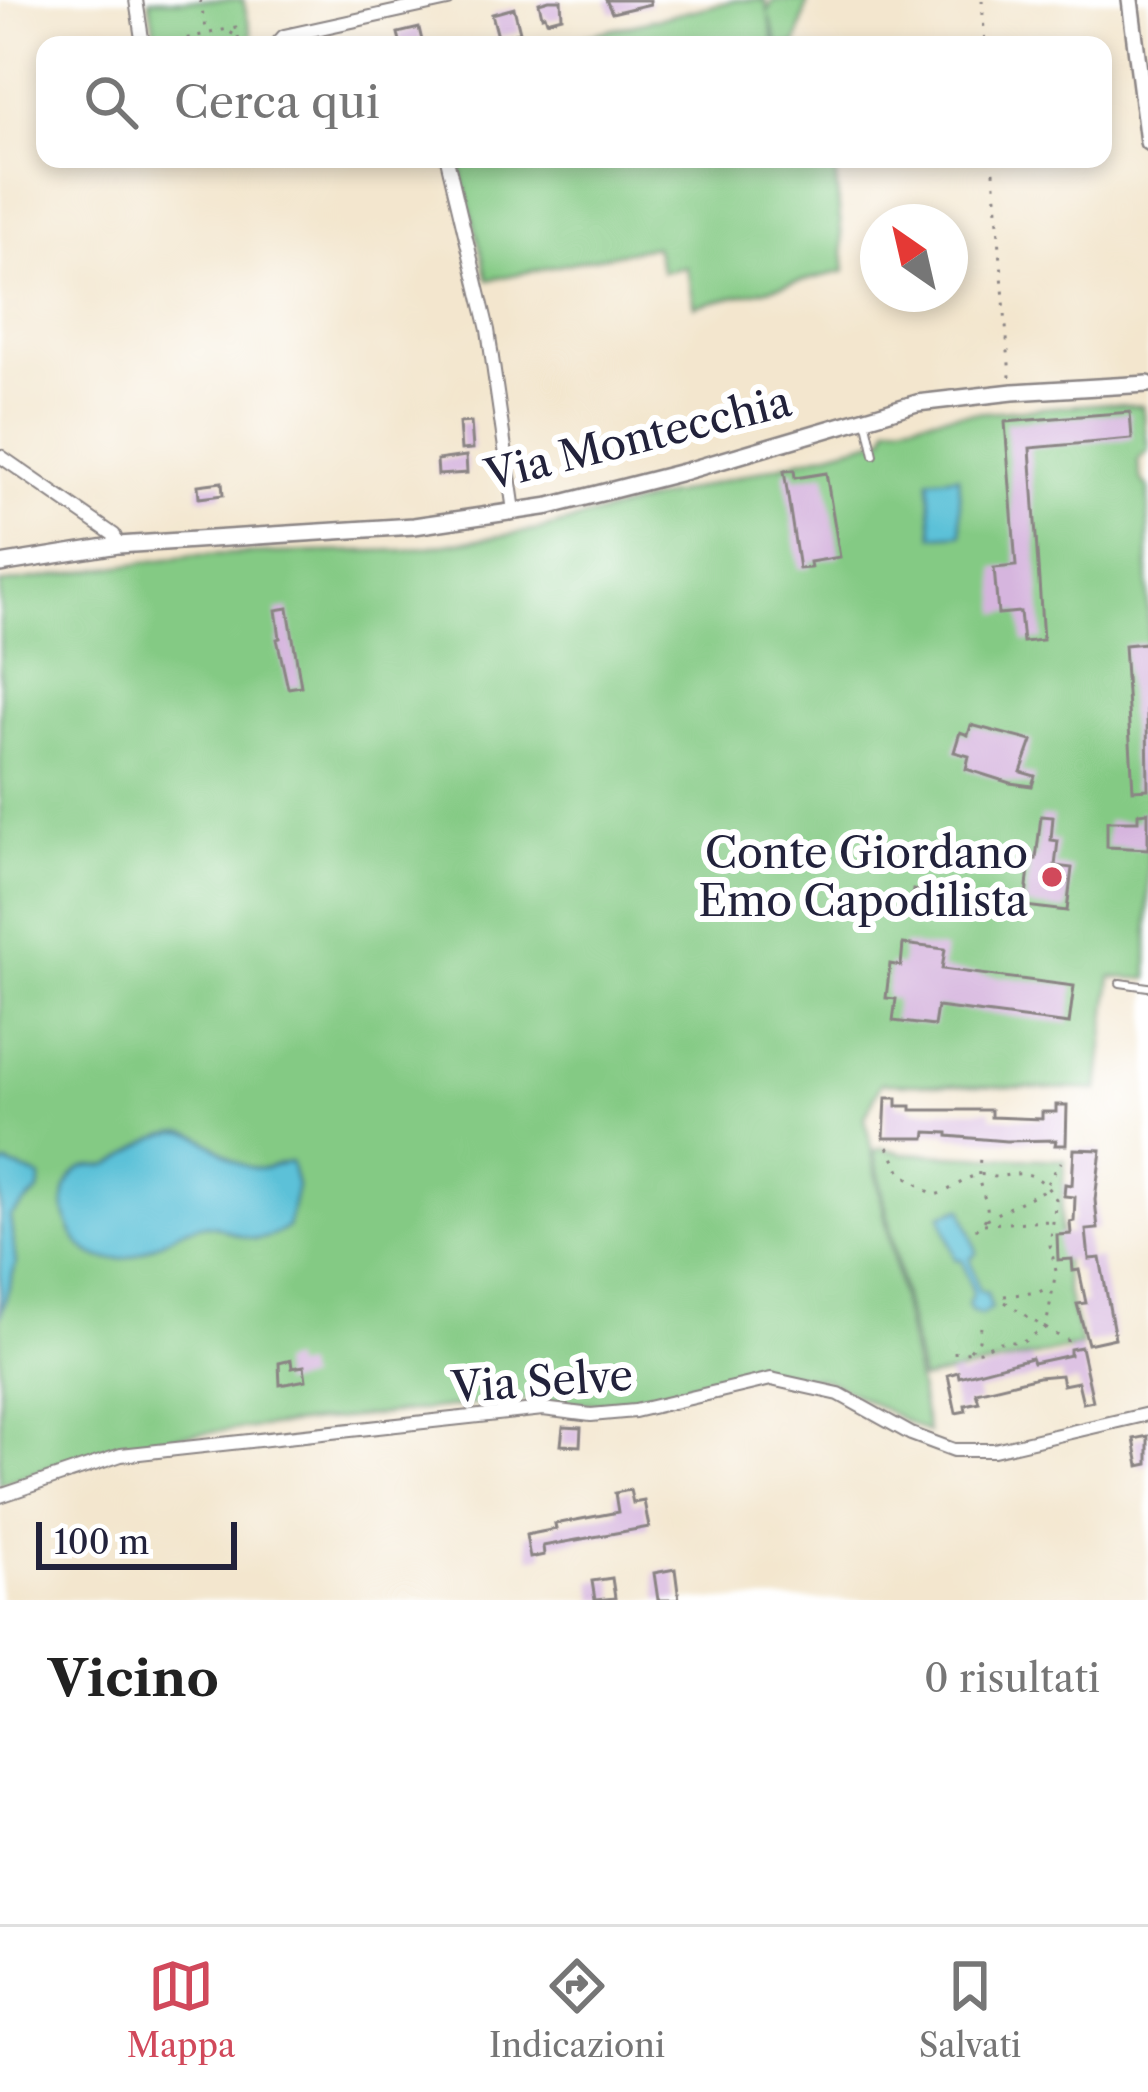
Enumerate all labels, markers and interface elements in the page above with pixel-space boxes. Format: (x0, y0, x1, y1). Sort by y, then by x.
search box (36, 36, 1112, 168)
icon: search (78, 69, 144, 135)
text: Cerca qui (174, 74, 380, 130)
north arrow (860, 204, 968, 312)
street label: Via Montecchia (479, 375, 797, 501)
place label: Conte Giordano Emo Capodilista (698, 827, 1029, 927)
marker: Conte Giordano Emo Capodilista (1039, 864, 1065, 890)
street label: Via Selve (449, 1349, 634, 1413)
scale bar (36, 1516, 237, 1569)
text: 100 m (54, 1522, 149, 1563)
text: Vicino (48, 1647, 219, 1709)
text: 0 risultati (924, 1654, 1100, 1702)
tab: Mappa (127, 1953, 235, 2066)
tab: Indicazioni (489, 1953, 665, 2066)
tab: Salvati (919, 1953, 1021, 2066)

